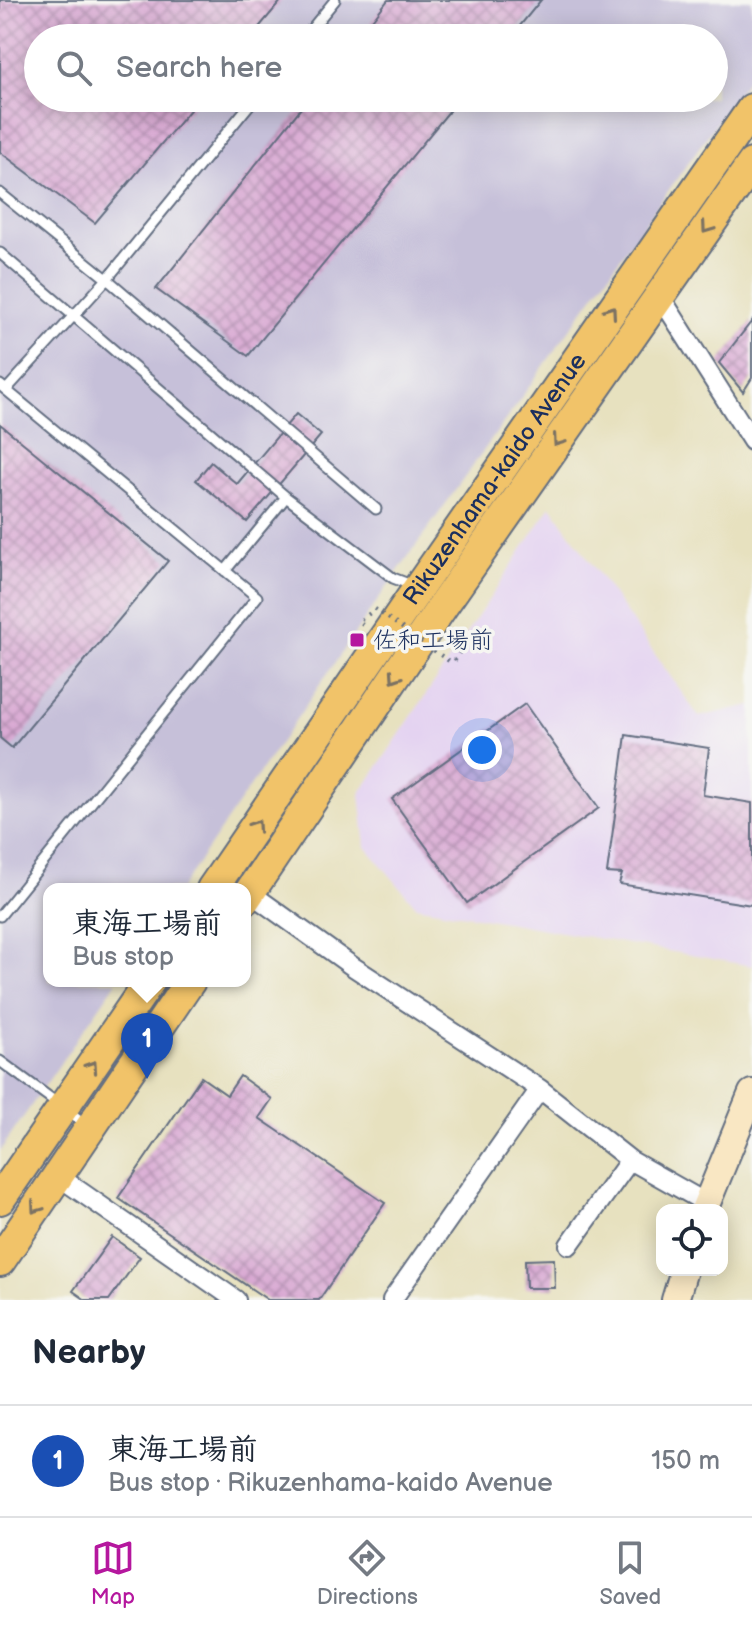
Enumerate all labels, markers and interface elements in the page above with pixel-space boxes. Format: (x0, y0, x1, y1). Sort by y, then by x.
search box (24, 24, 728, 112)
icon: search (52, 46, 96, 90)
text: Search here (116, 50, 282, 86)
one-way arrow (702, 219, 717, 233)
one-way arrow (601, 306, 616, 320)
street label: Rikuzenhama-kaido Avenue (397, 347, 592, 610)
one-way arrow (553, 432, 568, 446)
place label: 佐和工場前 (373, 626, 493, 655)
marker: 佐和工場前 (348, 631, 366, 649)
one-way arrow (389, 669, 404, 683)
your location (462, 730, 502, 770)
one-way arrow (246, 819, 261, 833)
popup (43, 883, 251, 987)
text: 東海工場前 (72, 906, 222, 942)
text: Bus stop (72, 942, 174, 973)
pin: 1 (121, 1013, 173, 1079)
one-way arrow (83, 1061, 98, 1075)
one-way arrow (31, 1200, 46, 1214)
map controls (656, 1204, 728, 1276)
button: locate (656, 1204, 728, 1276)
text: Nearby (32, 1332, 146, 1373)
text: 東海工場前 (108, 1432, 258, 1468)
text: 1 (53, 1446, 63, 1477)
text: 150 m (651, 1446, 720, 1477)
text: Bus stop · Rikuzenhama-kaido Avenue (108, 1468, 553, 1499)
tab: Map (91, 1536, 135, 1611)
tab: Directions (317, 1536, 418, 1611)
tab: Saved (599, 1536, 661, 1611)

